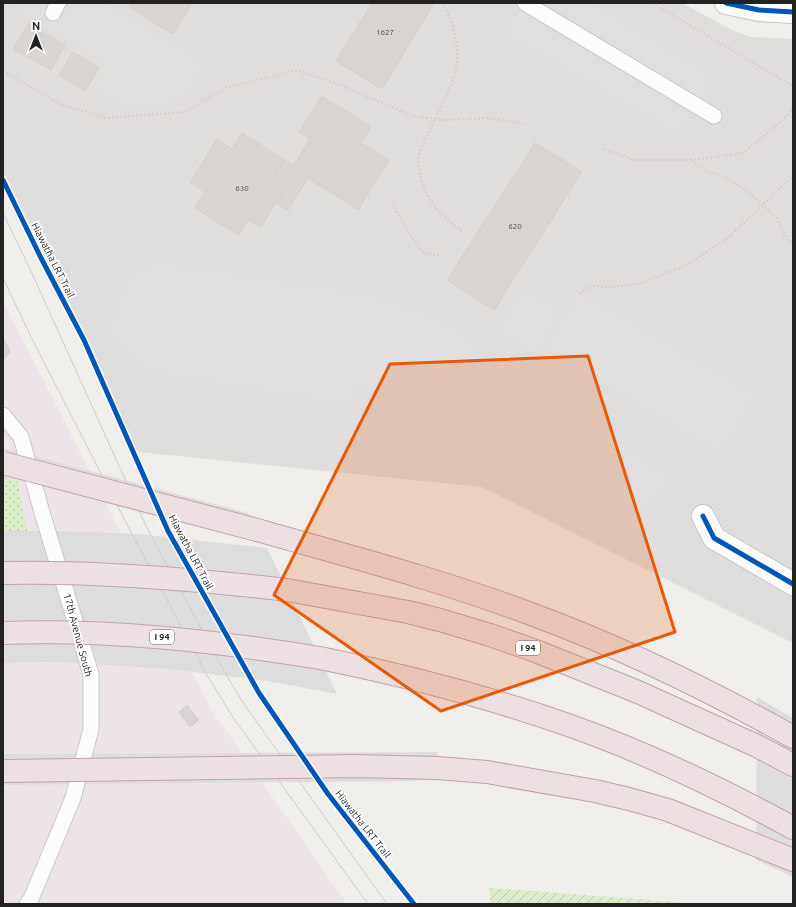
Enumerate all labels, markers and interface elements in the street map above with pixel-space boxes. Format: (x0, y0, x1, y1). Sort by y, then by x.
north arrow (16, 16, 56, 56)
text: N (32, 20, 40, 32)
house number: 1627 (376, 28, 394, 37)
house number: 630 (235, 184, 249, 193)
street label: Hiawatha LRT Trail (29, 221, 77, 300)
house number: 620 (508, 222, 522, 231)
street label: Hiawatha LRT Trail (167, 513, 215, 591)
street label: 17th Avenue South (62, 592, 94, 678)
road number: I 94 (150, 630, 174, 644)
road number: I 94 (516, 641, 540, 655)
street label: Hiawatha LRT Trail (333, 788, 393, 860)

